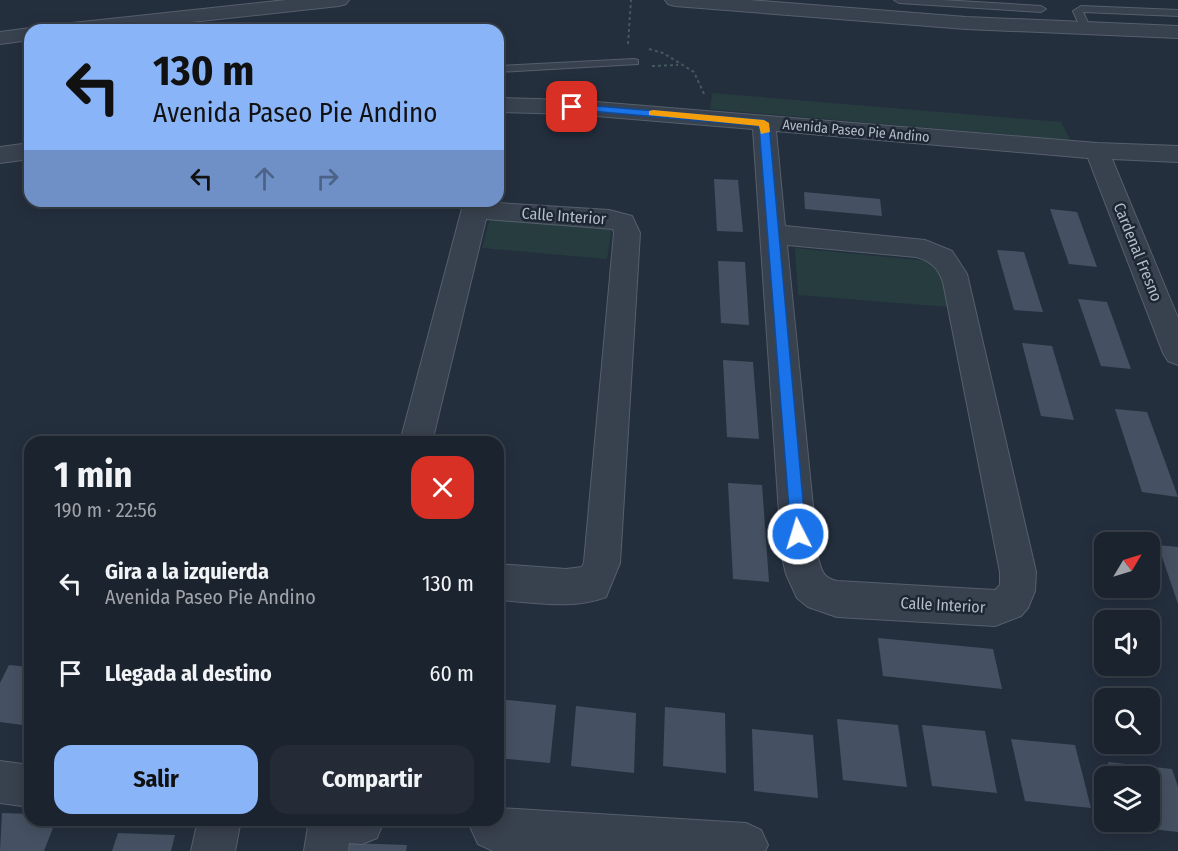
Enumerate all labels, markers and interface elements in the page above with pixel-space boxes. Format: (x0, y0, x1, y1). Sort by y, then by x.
text: 130 m (153, 46, 254, 96)
icon: left (54, 48, 132, 126)
pin (546, 81, 597, 132)
icon: arrive (555, 90, 588, 123)
text: Avenida Paseo Pie Andino (153, 97, 437, 129)
street label: Avenida Paseo Pie Andino (782, 116, 930, 146)
icon: left (185, 162, 218, 195)
icon: ahead (248, 162, 281, 195)
icon: right (311, 162, 344, 195)
street label: Cardenal Fresno (1110, 200, 1166, 304)
street label: Calle Interior (521, 204, 607, 228)
text: 1 min (54, 453, 132, 497)
button: close (411, 456, 474, 519)
text: 190 m · 22:56 (54, 498, 157, 522)
position arrow (766, 502, 830, 566)
north arrow (1094, 532, 1160, 598)
map controls (1094, 532, 1160, 832)
text: Gira a la izquierda (105, 558, 269, 585)
icon: left (54, 567, 87, 600)
text: 130 m (422, 570, 474, 597)
text: Avenida Paseo Pie Andino (105, 585, 316, 609)
street label: Calle Interior (900, 593, 986, 617)
button: sound (1094, 610, 1160, 676)
icon: arrive (54, 657, 87, 690)
text: Llegada al destino (105, 660, 272, 687)
text: 60 m (430, 660, 474, 687)
button: search (1094, 688, 1160, 754)
button: Salir (54, 745, 258, 814)
button: Compartir (270, 745, 474, 814)
button: layers (1094, 766, 1160, 832)

